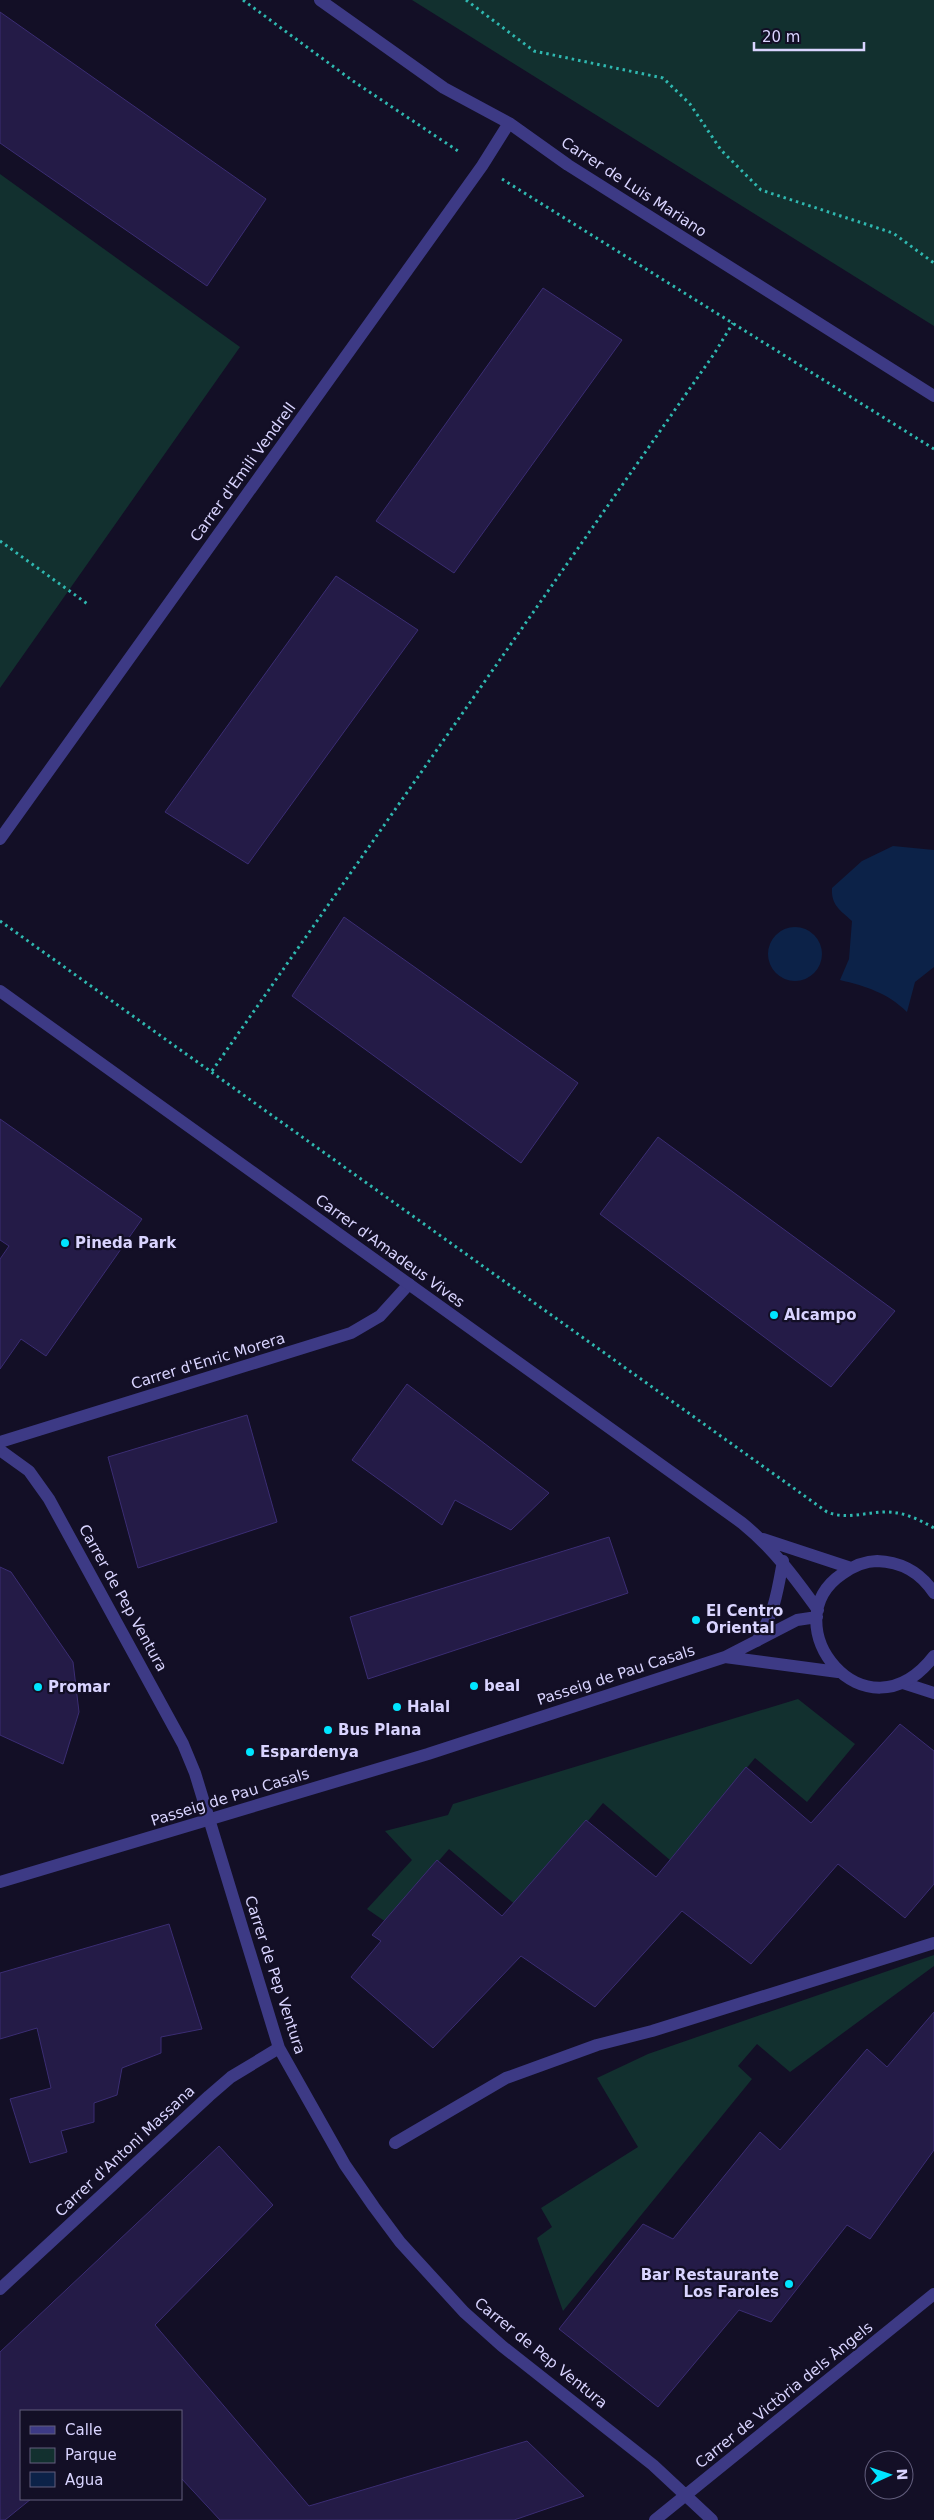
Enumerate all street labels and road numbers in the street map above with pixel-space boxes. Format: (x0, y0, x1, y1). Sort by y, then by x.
street label: Carrer de Luis Mariano (558, 133, 710, 241)
street label: Carrer d'Emili Vendrell (187, 399, 299, 545)
street label: Carrer d'Amadeus Vives (312, 1191, 468, 1311)
street label: Carrer d'Enric Morera (129, 1329, 287, 1393)
street label: Carrer de Pep Ventura (75, 1521, 171, 1675)
street label: Passeig de Pau Casals (535, 1641, 697, 1709)
street label: Passeig de Pau Casals (149, 1764, 312, 1830)
street label: Carrer de Pep Ventura (241, 1893, 309, 2057)
street label: Carrer d'Antoni Massana (52, 2082, 198, 2220)
street label: Carrer de Pep Ventura (471, 2294, 611, 2412)
street label: Carrer de Victòria dels Àngels (691, 2317, 876, 2472)

